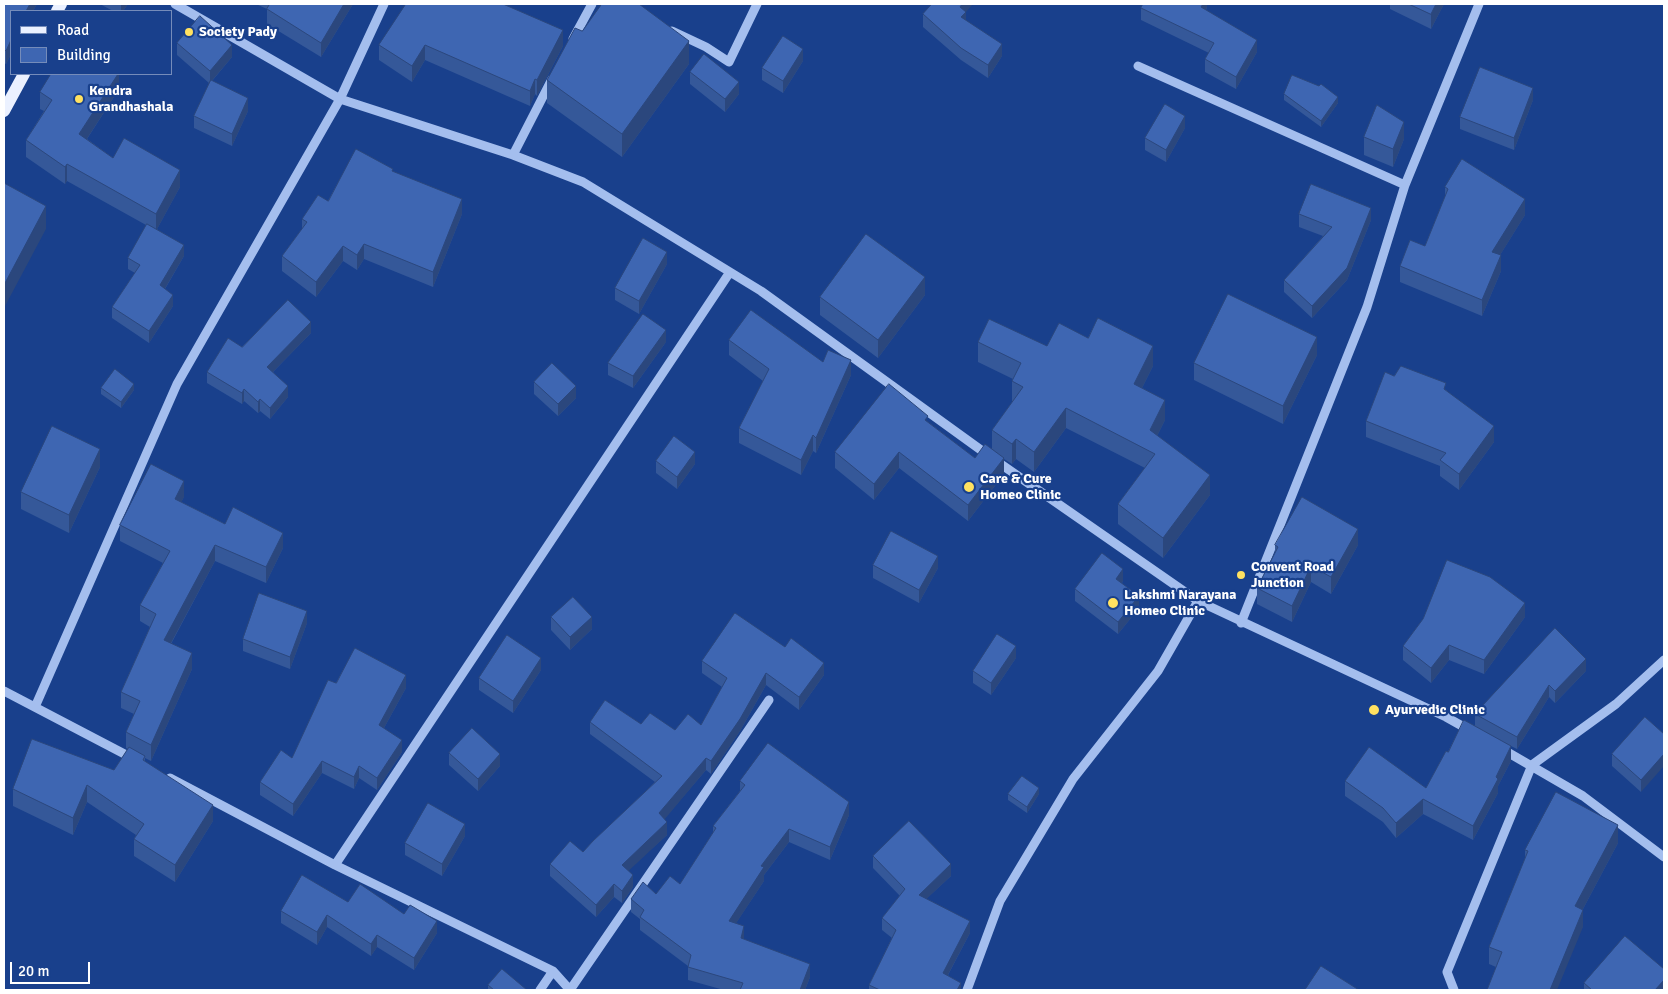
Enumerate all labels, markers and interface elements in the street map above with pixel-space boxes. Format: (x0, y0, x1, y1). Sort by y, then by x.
legend (10, 10, 172, 75)
text: Road (57, 21, 89, 39)
place label: Society Pady (199, 24, 277, 40)
marker: Society Pady (183, 26, 195, 38)
text: Building (57, 46, 111, 64)
place label: Kendra Grandhashala (89, 83, 173, 115)
marker: Kendra Grandhashala (73, 93, 85, 105)
place label: Care & Cure Homeo Clinic (980, 471, 1061, 504)
marker: Care & Cure Homeo Clinic (962, 480, 976, 494)
place label: Convent Road Junction (1251, 559, 1334, 592)
marker: Convent Road Junction (1235, 569, 1247, 581)
place label: Lakshmi Narayana Homeo Clinic (1124, 587, 1236, 620)
marker: Lakshmi Narayana Homeo Clinic (1106, 596, 1120, 610)
place label: Ayurvedic Clinic (1385, 702, 1485, 718)
marker: Ayurvedic Clinic (1367, 703, 1381, 717)
scale bar (12, 952, 92, 984)
text: 20 m (18, 962, 49, 980)

